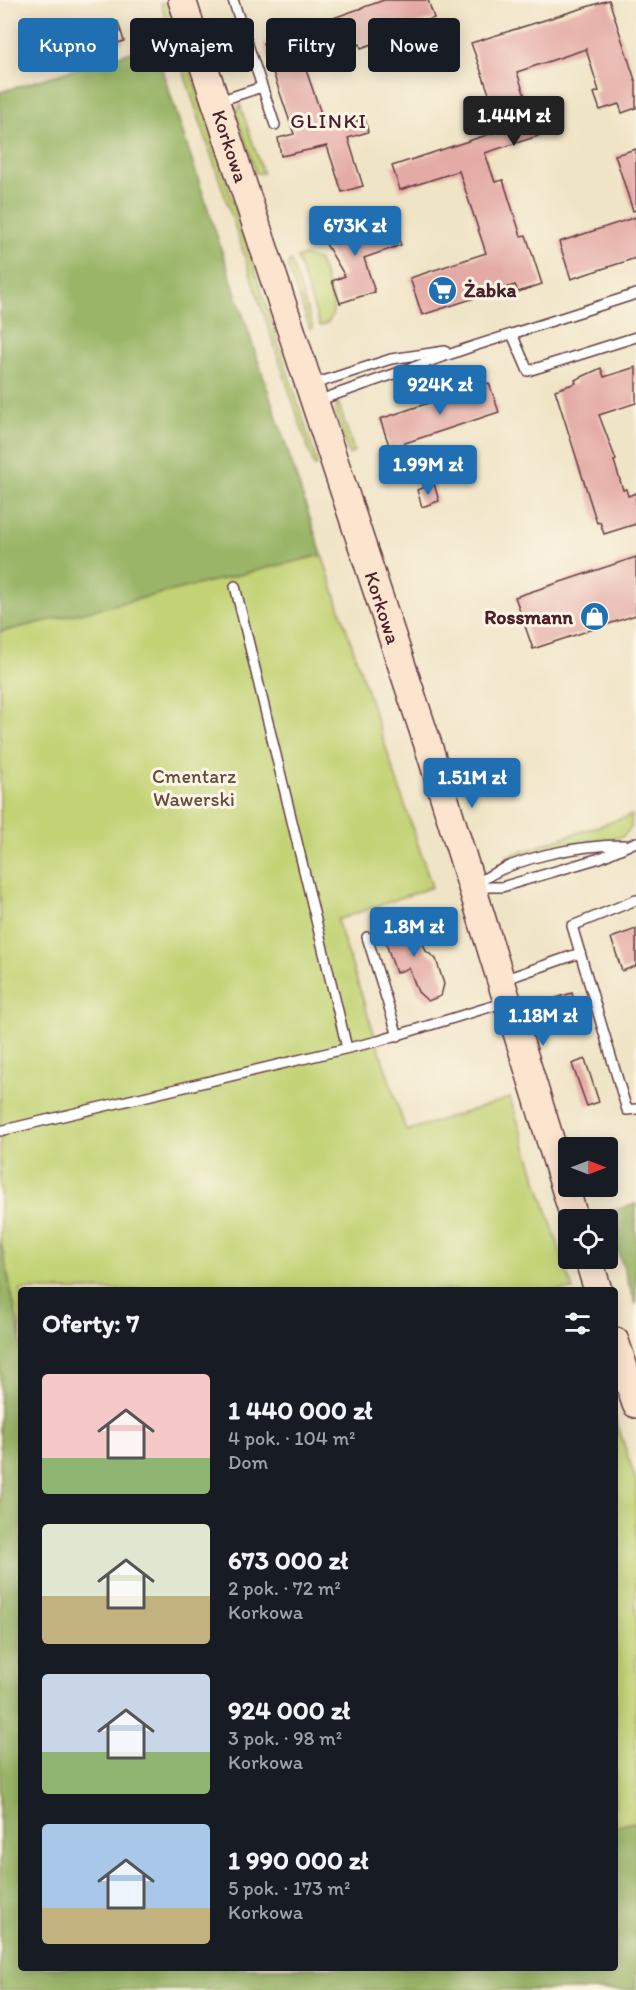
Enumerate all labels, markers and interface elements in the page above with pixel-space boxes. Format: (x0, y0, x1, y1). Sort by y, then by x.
chip: Kupno (18, 18, 118, 72)
chip: Wynajem (130, 18, 254, 72)
chip: Filtry (266, 18, 356, 72)
chip: Nowe (368, 18, 460, 72)
pin: 1.44M zł (452, 96, 576, 147)
text: 1.44M zł (477, 103, 551, 127)
street label: Korkowa (207, 107, 254, 186)
district label: GLINKI (290, 108, 368, 133)
pin: 673K zł (300, 206, 410, 257)
text: 673K zł (323, 213, 387, 237)
supermarket icon: Żabka (427, 274, 459, 306)
place label: Żabka (464, 278, 516, 302)
pin: 924K zł (385, 365, 495, 416)
text: 924K zł (407, 372, 473, 396)
pin: 1.99M zł (366, 445, 490, 496)
text: 1.99M zł (393, 452, 463, 476)
street label: Korkowa (359, 568, 406, 648)
shop icon: Rossmann (578, 601, 610, 633)
place label: Rossmann (484, 605, 573, 629)
pin: 1.51M zł (410, 758, 534, 809)
park label: Cmentarz Wawerski (152, 764, 236, 811)
text: 1.51M zł (437, 765, 507, 789)
pin: 1.8M zł (359, 907, 469, 958)
text: 1.8M zł (384, 914, 444, 938)
pin: 1.18M zł (481, 996, 605, 1047)
text: 1.18M zł (508, 1003, 578, 1027)
north arrow (558, 1137, 618, 1197)
map controls (558, 1137, 618, 1269)
button: locate (558, 1209, 618, 1269)
text: Oferty: 7 (42, 1307, 139, 1339)
icon: filters (561, 1307, 594, 1340)
text: 1 440 000 zł (228, 1394, 372, 1426)
icon: home (90, 1398, 162, 1470)
text: 4 pok. · 104 m² (228, 1426, 355, 1450)
text: Dom (228, 1450, 268, 1474)
text: 673 000 zł (228, 1544, 348, 1576)
icon: home (90, 1548, 162, 1620)
text: 2 pok. · 72 m² (228, 1576, 341, 1600)
text: Korkowa (228, 1600, 303, 1624)
text: 924 000 zł (228, 1694, 350, 1726)
icon: home (90, 1698, 162, 1770)
text: 3 pok. · 98 m² (228, 1726, 342, 1750)
text: Korkowa (228, 1750, 303, 1774)
text: 1 990 000 zł (228, 1844, 368, 1876)
icon: home (90, 1848, 162, 1920)
text: 5 pok. · 173 m² (228, 1876, 350, 1900)
text: Korkowa (228, 1900, 303, 1924)

